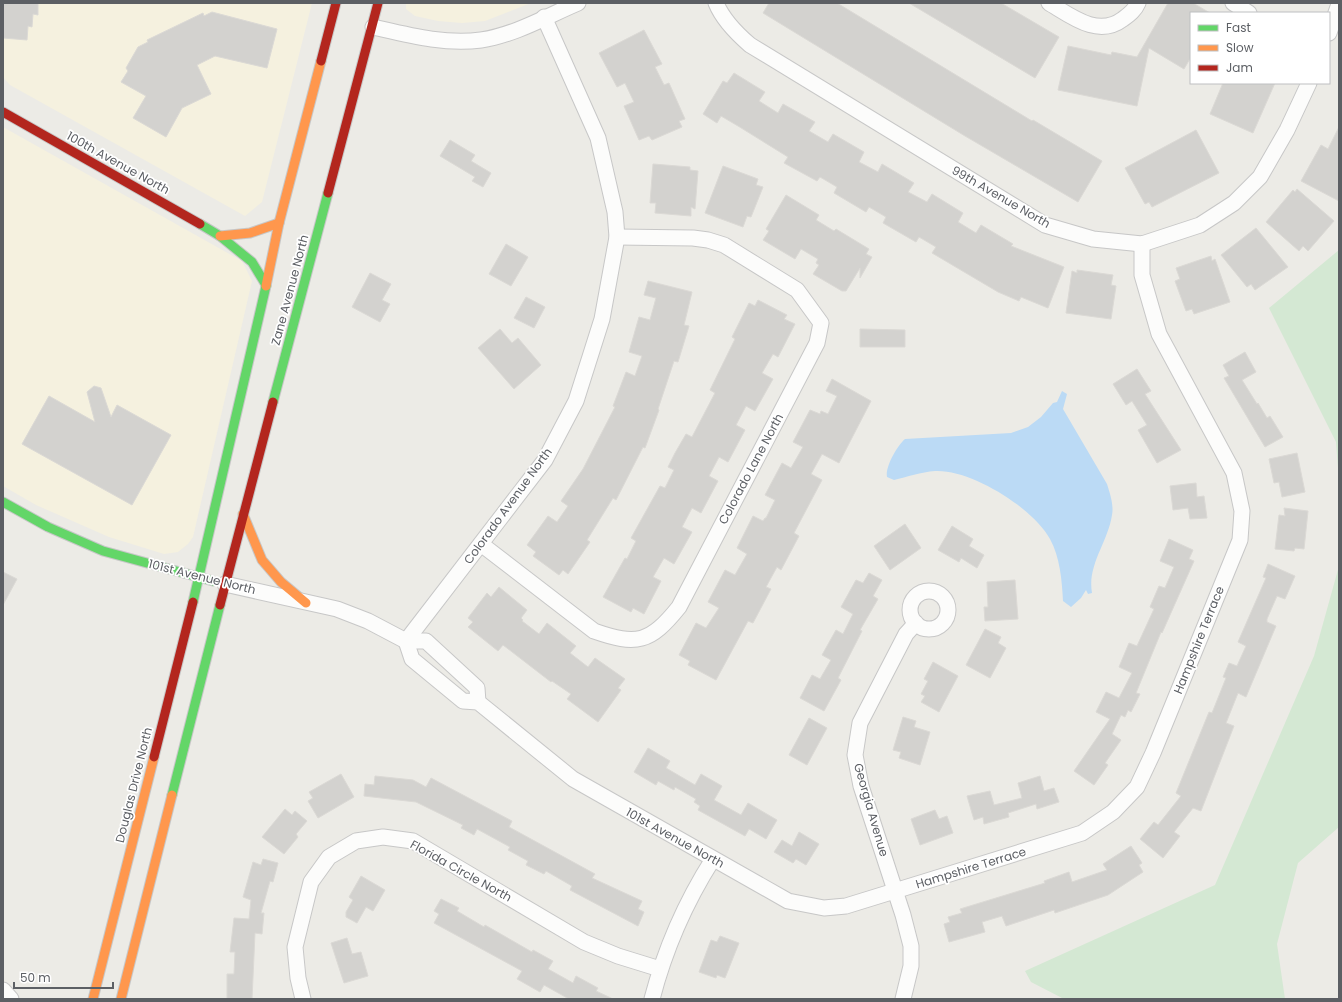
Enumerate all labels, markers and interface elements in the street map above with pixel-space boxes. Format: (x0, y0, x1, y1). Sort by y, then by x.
legend (1190, 12, 1330, 84)
text: Fast (1226, 19, 1251, 36)
text: Slow (1226, 39, 1254, 56)
text: Jam (1226, 59, 1253, 76)
street label: 100th Avenue North (64, 127, 173, 198)
street label: 99th Avenue North (949, 161, 1054, 232)
street label: Zane Avenue North (267, 233, 312, 347)
street label: Colorado Lane North (714, 410, 787, 527)
street label: Colorado Avenue North (460, 444, 556, 567)
street label: 101st Avenue North (147, 555, 258, 598)
street label: Hampshire Terrace (1169, 583, 1228, 696)
street label: Douglas Drive North (111, 725, 156, 844)
street label: Georgia Avenue (850, 761, 893, 859)
street label: 101st Avenue North (623, 803, 727, 872)
street label: Florida Circle North (407, 836, 515, 906)
street label: Hampshire Terrace (914, 843, 1028, 892)
scale bar (14, 964, 113, 990)
text: 50 m (20, 969, 51, 986)

